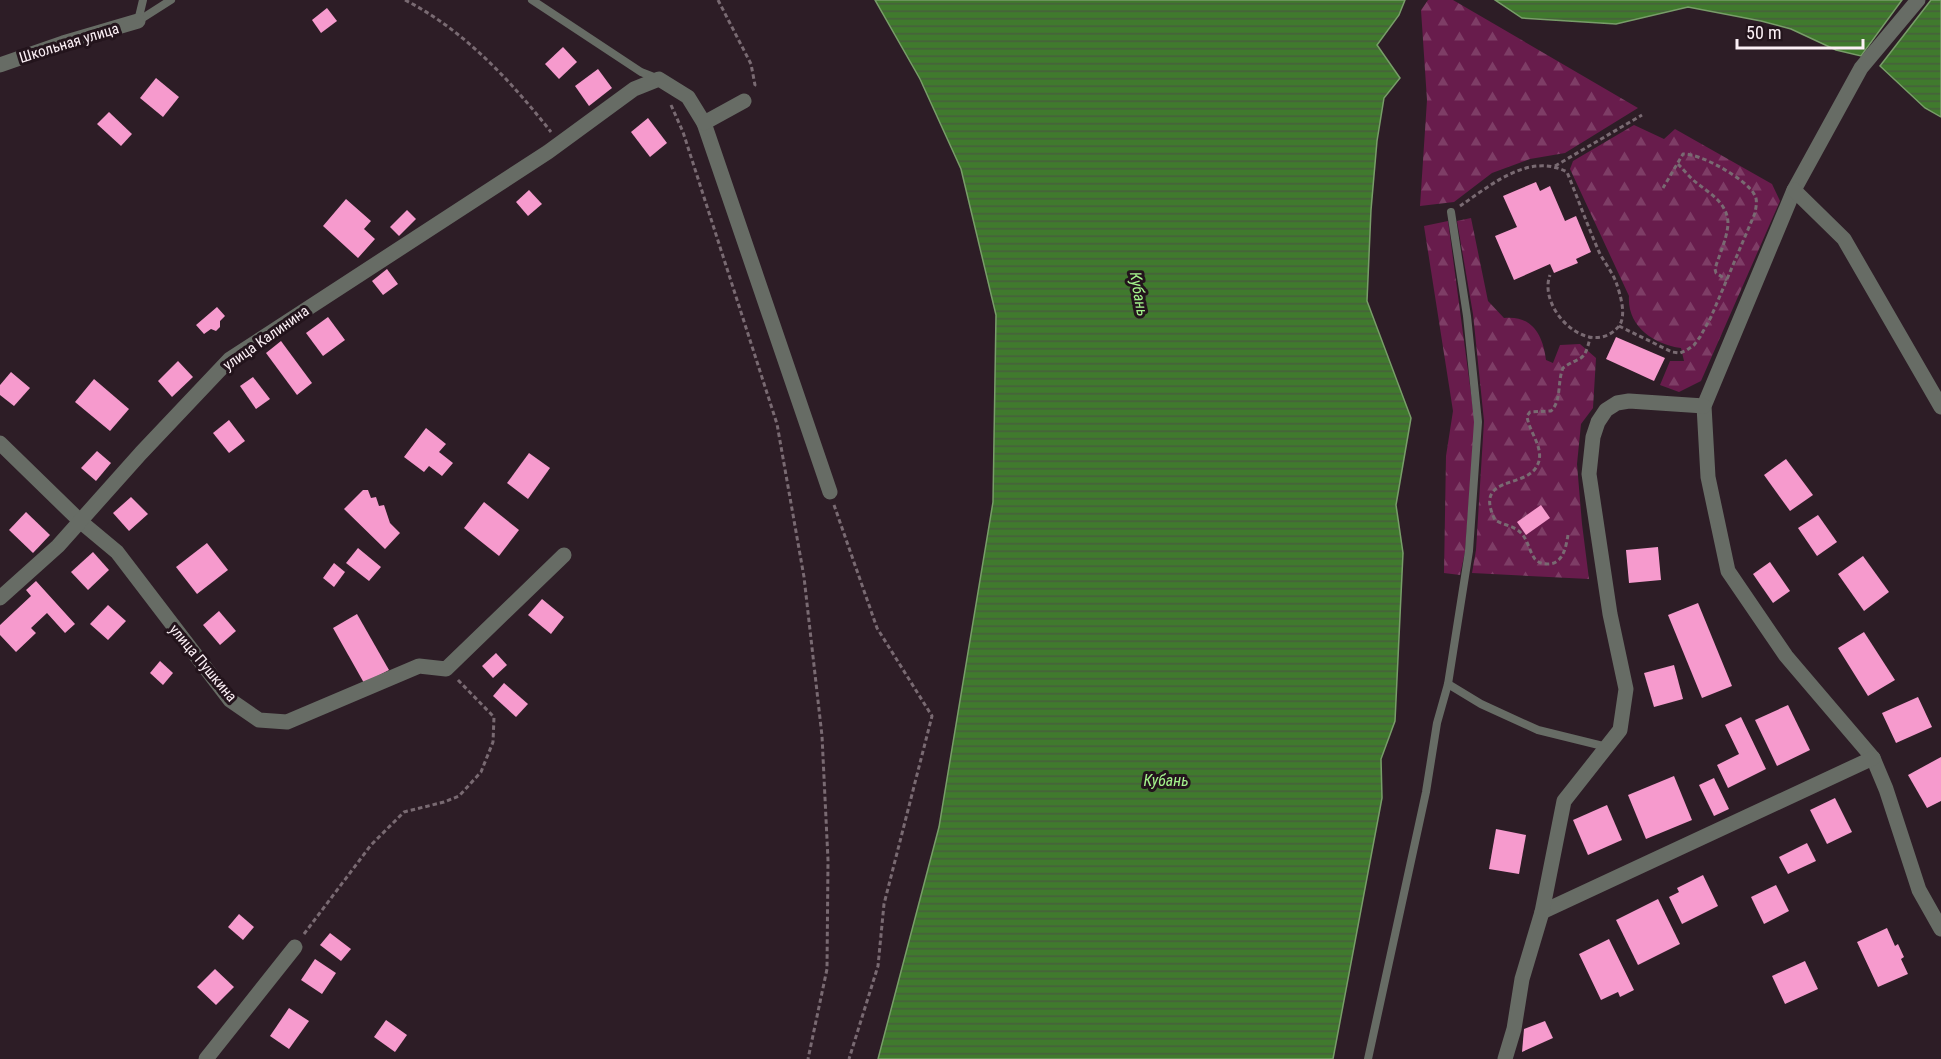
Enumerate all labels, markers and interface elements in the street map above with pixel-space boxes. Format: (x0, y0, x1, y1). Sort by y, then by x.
scale bar (1737, 12, 1863, 50)
street label: Школьная улица (17, 19, 121, 67)
text: 50 m (1746, 22, 1781, 43)
water label: Кубань (1126, 270, 1152, 318)
street label: улица Калинина (220, 302, 312, 374)
street label: улица Пушкина (165, 621, 241, 705)
water label: Кубань (1143, 771, 1189, 790)

